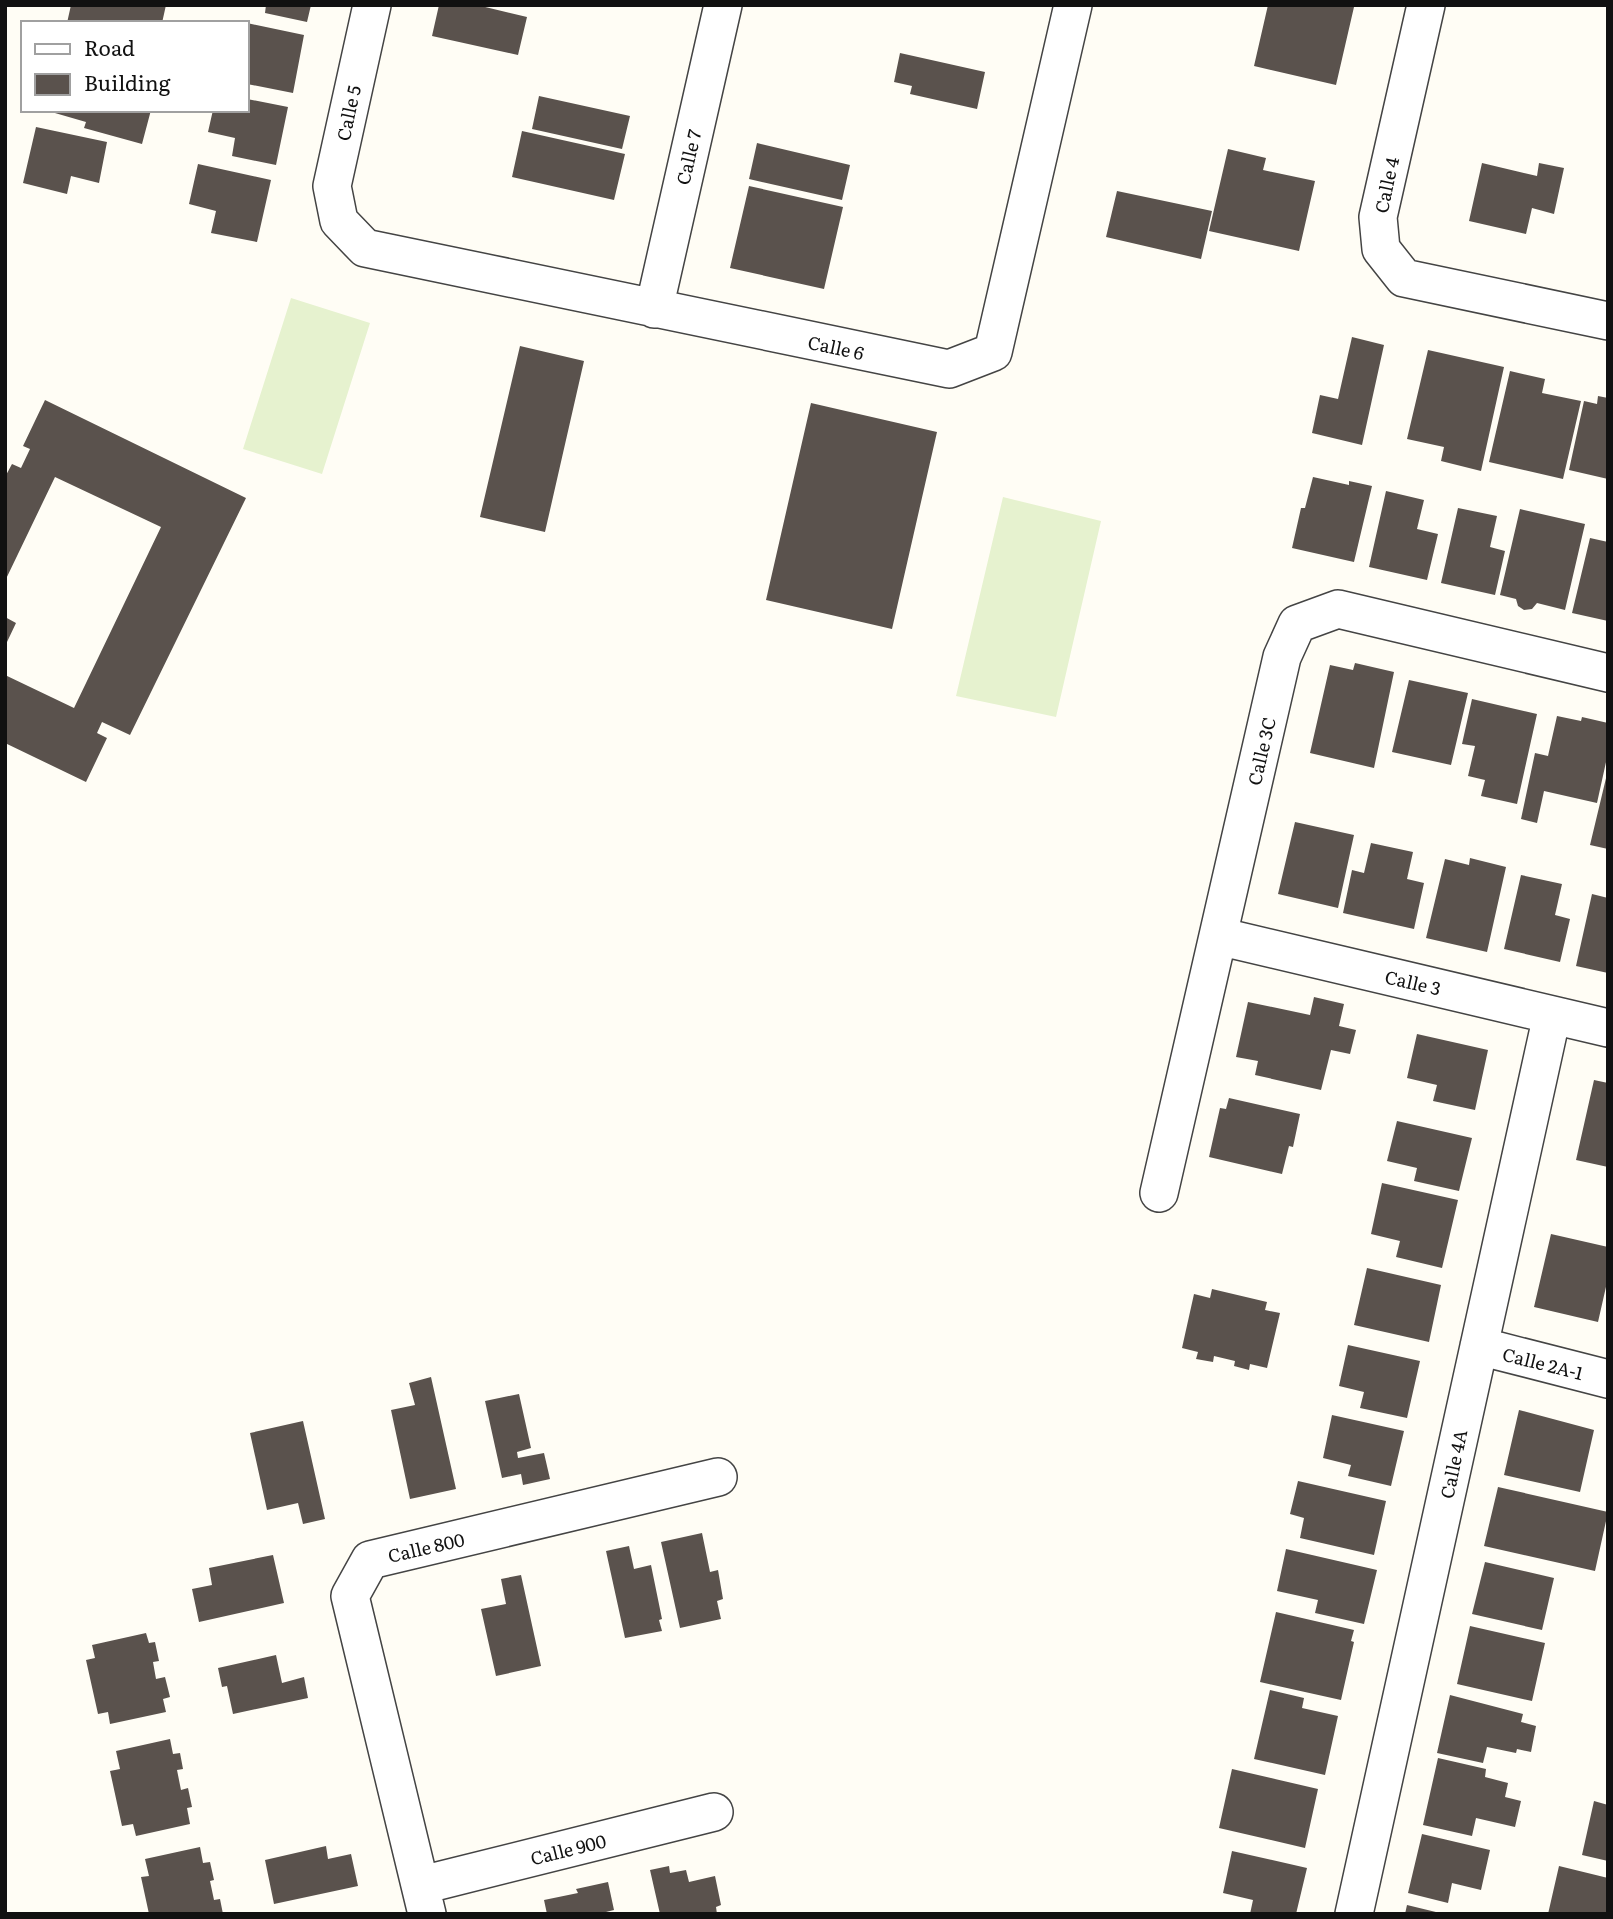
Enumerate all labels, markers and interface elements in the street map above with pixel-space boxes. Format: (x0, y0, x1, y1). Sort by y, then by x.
legend (21, 21, 248, 112)
text: Road (84, 31, 135, 62)
text: Building (84, 66, 171, 97)
street label: Calle 5 (329, 83, 367, 143)
street label: Calle 7 (669, 127, 707, 187)
street label: Calle 4 (1367, 154, 1405, 216)
street label: Calle 6 (806, 328, 867, 366)
street label: Calle 3C (1240, 714, 1282, 788)
street label: Calle 3 (1382, 962, 1444, 1002)
street label: Calle 2A-1 (1500, 1340, 1586, 1386)
street label: Calle 4A (1433, 1427, 1473, 1501)
street label: Calle 800 (385, 1525, 467, 1569)
street label: Calle 900 (527, 1827, 609, 1871)

